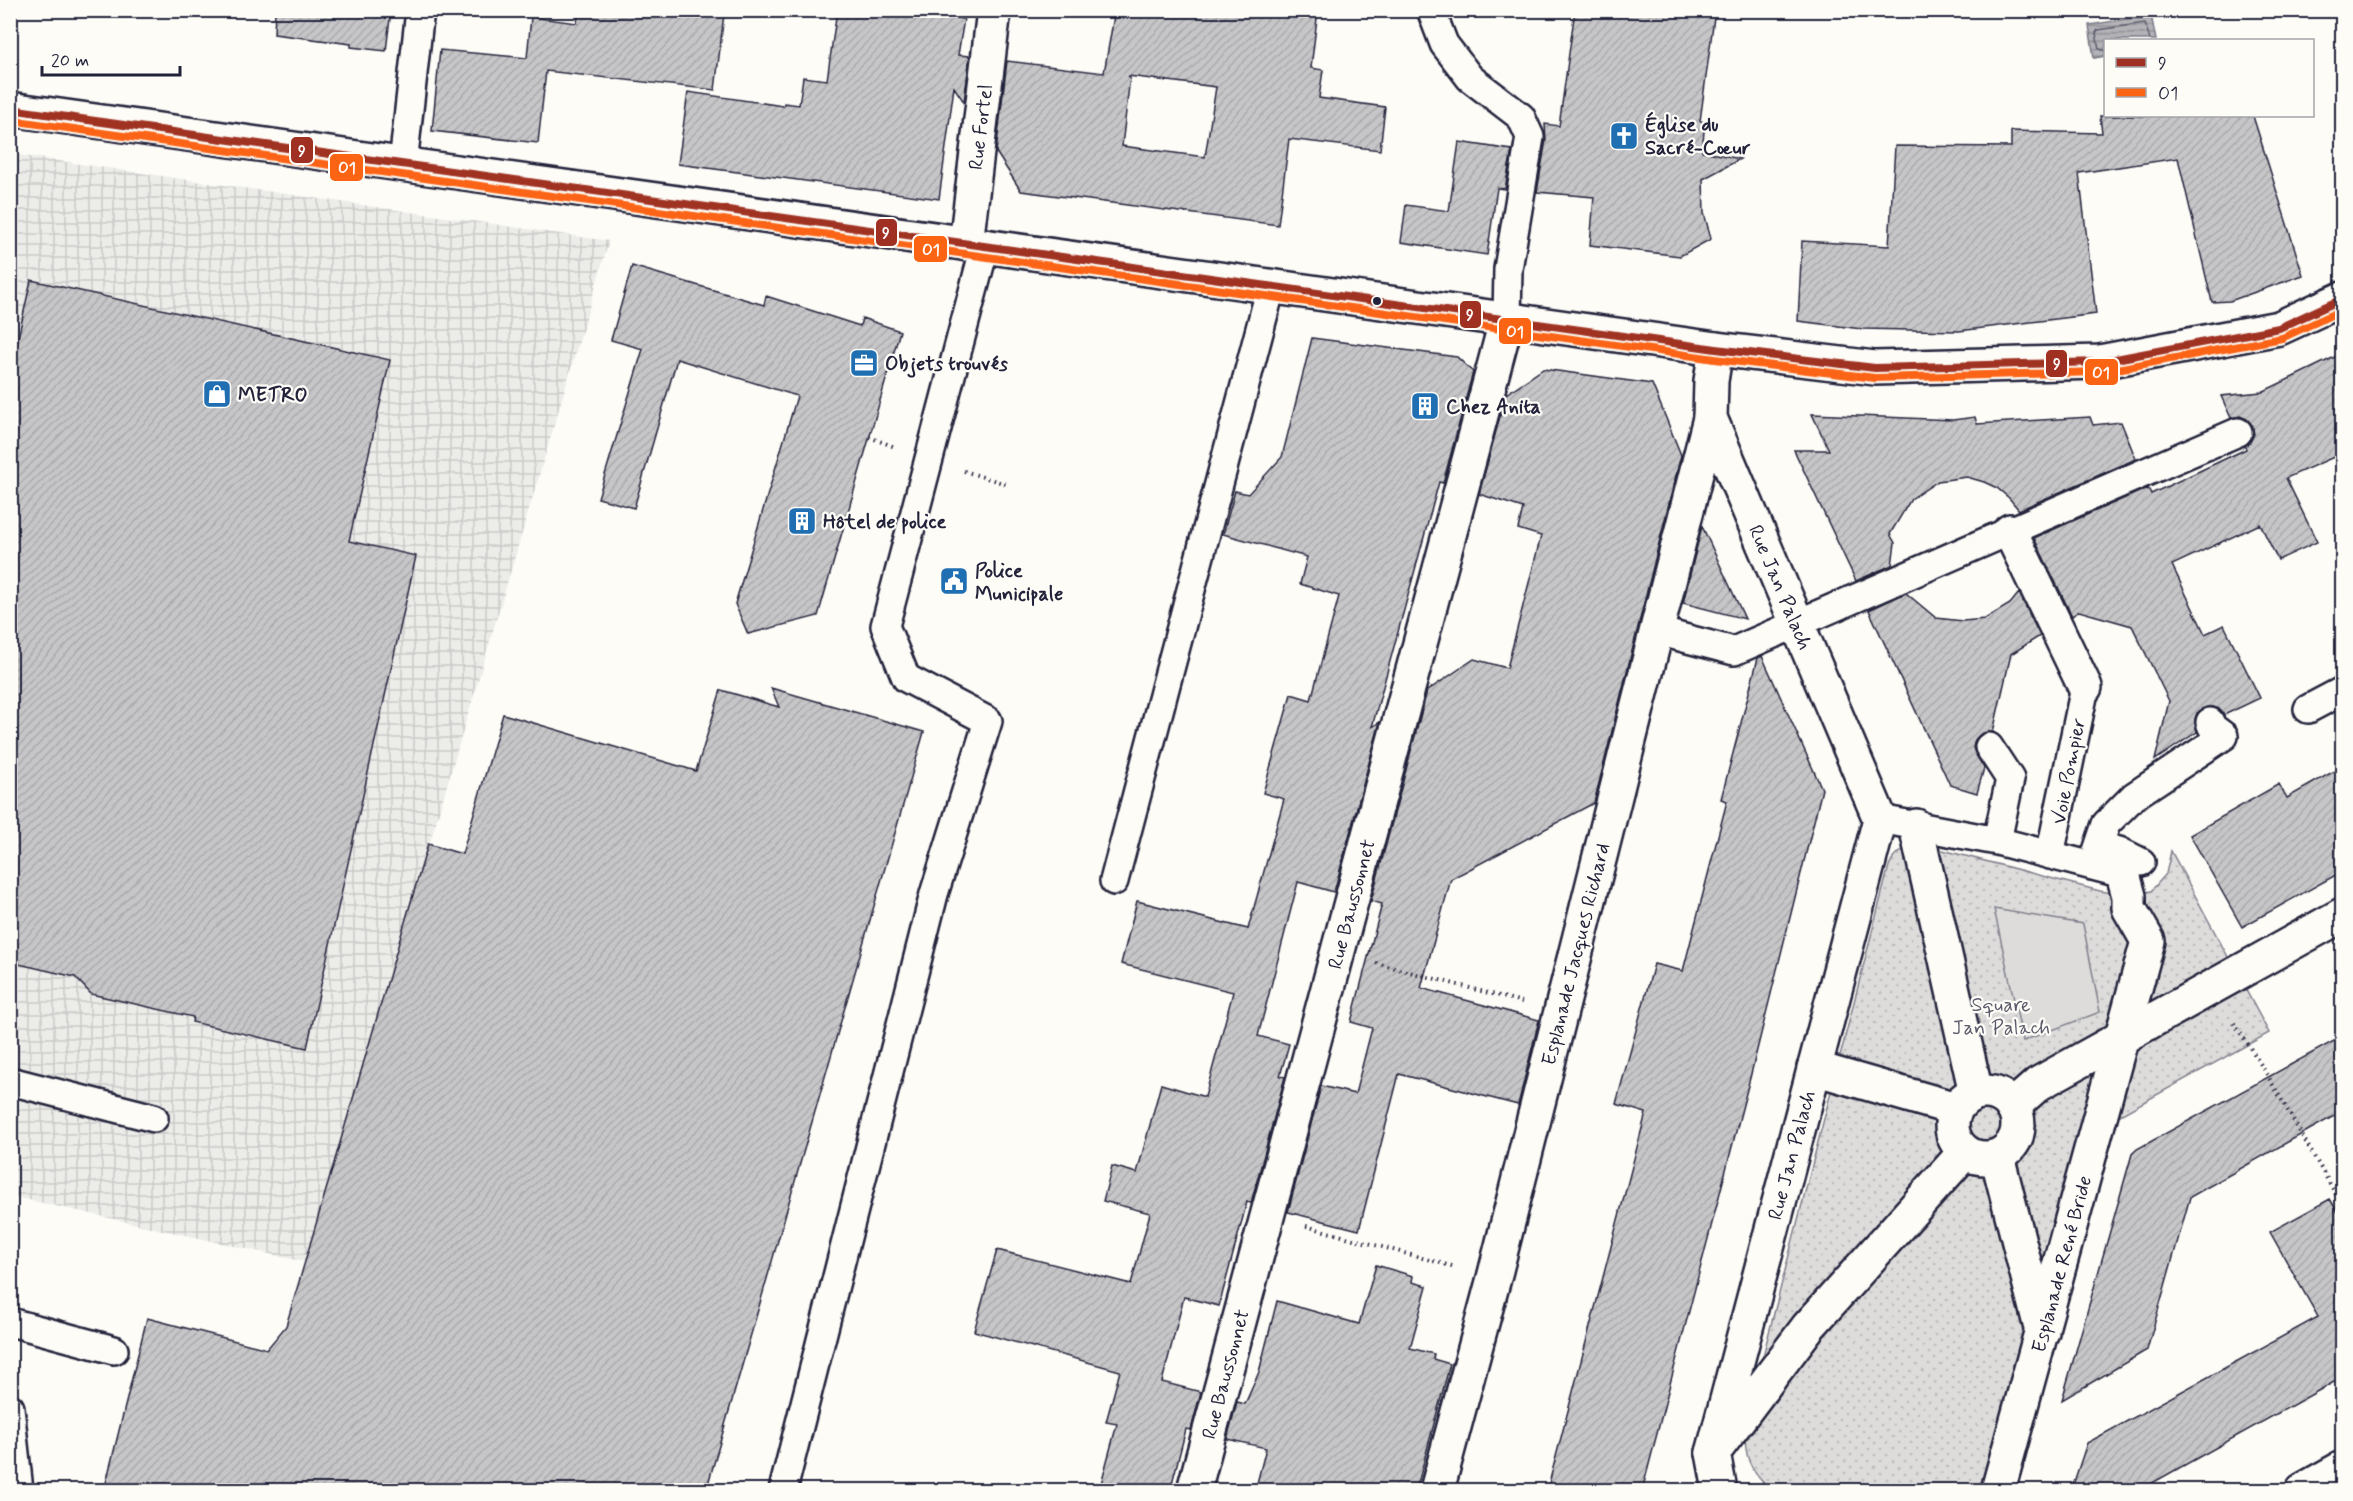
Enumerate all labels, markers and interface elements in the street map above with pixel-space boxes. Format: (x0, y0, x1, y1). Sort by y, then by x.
scale bar (42, 39, 180, 77)
legend (2104, 39, 2314, 117)
text: 20 m (51, 49, 89, 73)
text: 9 (2158, 52, 2167, 76)
text: O1 (2158, 82, 2178, 106)
street label: Rue Fortel (963, 83, 1000, 171)
place label: Église du Sacré-Cœur (1645, 111, 1751, 162)
church icon: Église du Sacré-Cœur (1608, 120, 1640, 152)
line badge: 9 (290, 136, 314, 164)
text: 9 (298, 141, 306, 162)
line badge: O1 (329, 153, 364, 182)
text: O1 (338, 158, 356, 179)
line badge: 9 (875, 218, 898, 247)
text: 9 (882, 223, 890, 244)
line badge: O1 (913, 235, 948, 263)
text: O1 (922, 240, 940, 261)
unlabelled marker (1371, 295, 1383, 307)
line badge: 9 (1459, 300, 1482, 329)
text: 9 (1466, 305, 1474, 326)
line badge: O1 (1498, 317, 1532, 345)
text: O1 (1506, 322, 1524, 343)
office icon: Objets trouvés (848, 347, 880, 379)
line badge: 9 (2045, 349, 2068, 378)
place label: Objets trouvés (885, 351, 1008, 378)
text: 9 (2053, 354, 2061, 375)
line badge: O1 (2084, 358, 2119, 386)
text: O1 (2092, 363, 2110, 384)
shop icon: METRO (201, 378, 233, 410)
place label: METRO (238, 382, 308, 409)
building icon: Chez Anita (1409, 390, 1441, 422)
place label: Chez Anita (1446, 394, 1541, 421)
building icon: Hôtel de police (786, 505, 818, 537)
place label: Hôtel de police (823, 509, 947, 536)
street label: Rue Jan Palach (1741, 521, 1818, 654)
place label: Police Municipale (975, 558, 1063, 608)
public building icon: Police Municipale (938, 565, 970, 597)
street label: Voie Pompier (2046, 716, 2093, 827)
street label: Rue Baussonnet (1322, 836, 1383, 972)
street label: Esplanade Jacques Richard (1536, 840, 1617, 1068)
park label: Square Jan Palach (1952, 992, 2050, 1042)
street label: Rue Jan Palach (1762, 1088, 1823, 1223)
street label: Esplanade René Bride (2026, 1173, 2099, 1356)
street label: Rue Baussonnet (1196, 1306, 1257, 1442)

